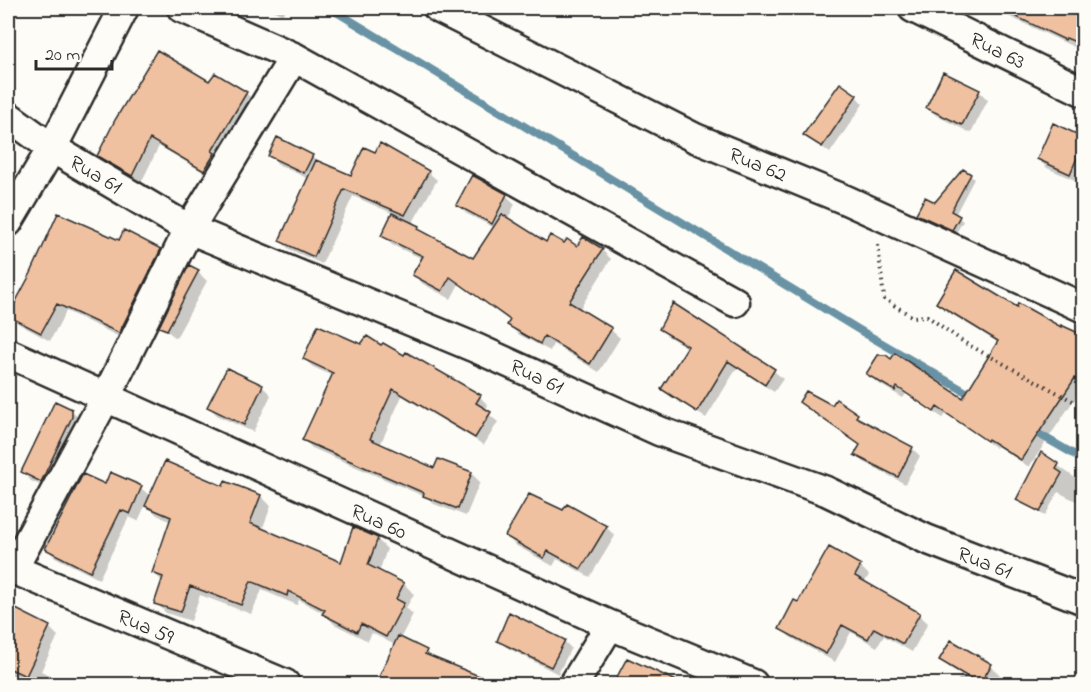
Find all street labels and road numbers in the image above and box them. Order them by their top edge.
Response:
street label: Rua 63 [964,26,1030,78]
street label: Rua 62 [724,141,791,191]
street label: Rua 61 [63,149,127,203]
street label: Rua 61 [504,352,568,403]
street label: Rua 60 [345,497,411,548]
street label: Rua 61 [953,540,1016,588]
street label: Rua 59 [112,603,179,653]

